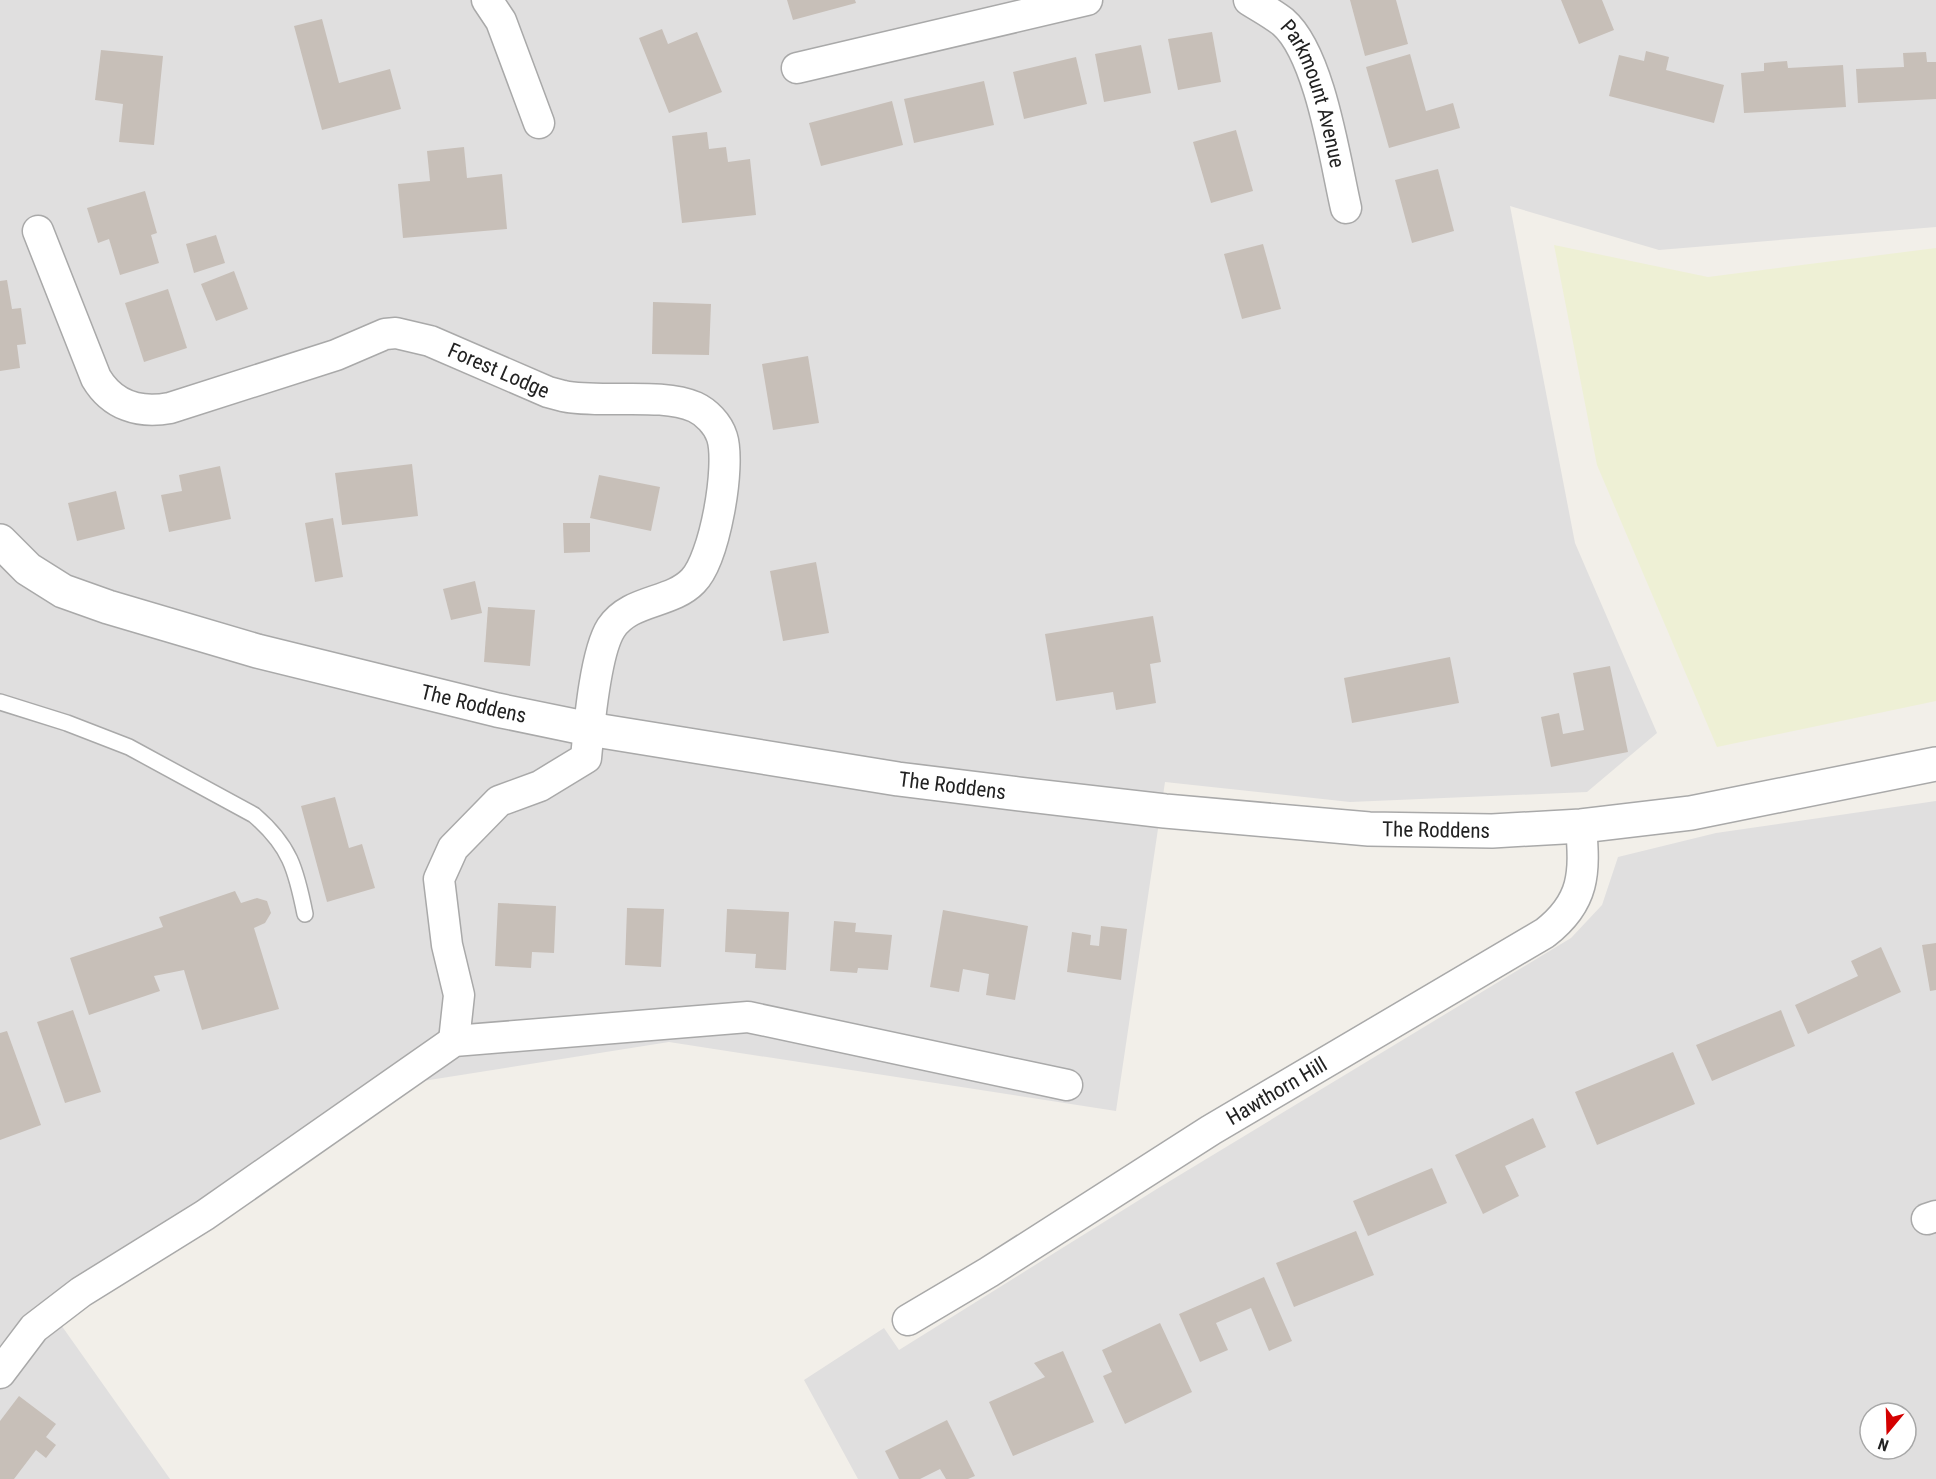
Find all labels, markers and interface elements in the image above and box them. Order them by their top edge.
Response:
street label: Parkmount Avenue [1275,15,1349,170]
street label: Forest Lodge [444,338,553,403]
street label: The Roddens [418,680,529,728]
street label: The Roddens [897,767,1007,804]
street label: The Roddens [1382,817,1490,843]
street label: Hawthorn Hill [1222,1052,1331,1130]
north arrow [1858,1401,1918,1461]
text: N [1876,1434,1891,1455]

